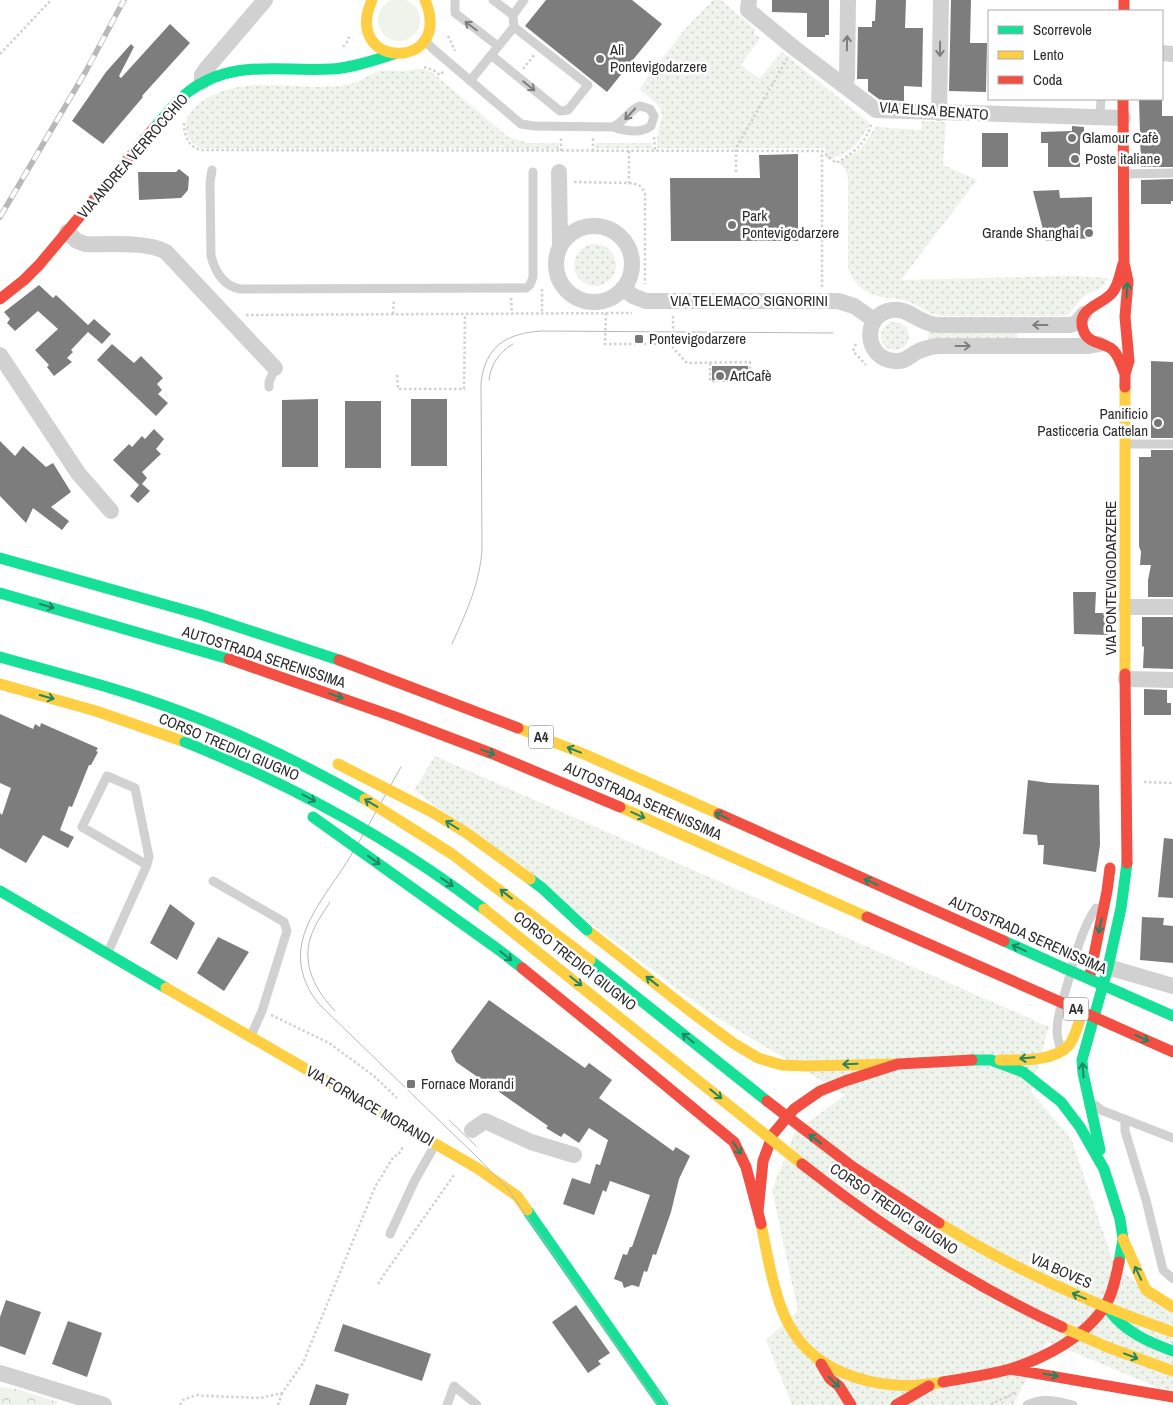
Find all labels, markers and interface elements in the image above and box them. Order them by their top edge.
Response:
legend [988,10,1163,100]
text: Scorrevole [1033,19,1092,40]
one-way arrow [465,20,478,31]
one-way arrow [843,35,852,51]
place label: Alì Pontevigodarzere [609,39,707,77]
one-way arrow [935,40,945,56]
text: Lento [1033,44,1064,65]
marker: Alì Pontevigodarzere [594,53,606,65]
text: Coda [1033,69,1063,90]
one-way arrow [522,80,535,91]
street label: VIA ANDREA VERROCCHIO [72,89,193,223]
street label: VIA ELISA BENATO [879,96,989,125]
one-way arrow [624,107,636,120]
place label: Glamour Cafè [1082,127,1159,148]
marker: Glamour Cafè [1066,132,1078,144]
place label: Poste italiane [1085,148,1160,169]
marker: Poste italiane [1069,153,1081,165]
place label: Park Pontevigodarzere [742,205,839,243]
marker: Park Pontevigodarzere [726,219,738,231]
place label: Grande Shanghai [982,222,1079,243]
marker: Grande Shanghai [1083,227,1095,239]
one-way arrow [1123,283,1132,299]
street label: VIA TELEMACO SIGNORINI [670,290,828,311]
one-way arrow [1032,320,1048,330]
place label: Pontevigodarzere [649,328,746,349]
marker: Pontevigodarzere [633,333,645,345]
one-way arrow [954,341,970,351]
place label: ArtCafè [729,365,772,386]
marker: ArtCafè [714,370,726,382]
place label: Panificio Pasticceria Cattelan [1037,403,1148,441]
marker: Panificio Pasticceria Cattelan [1152,417,1164,429]
street label: VIA PONTEVIGODARZERE [1100,501,1121,655]
one-way arrow [39,601,55,611]
street label: AUTOSTRADA SERENISSIMA [179,620,349,693]
one-way arrow [39,692,55,702]
one-way arrow [328,692,343,701]
street label: CORSO TREDICI GIUGNO [156,707,303,786]
road number: A4 [528,726,554,749]
one-way arrow [567,745,582,754]
one-way arrow [480,748,495,757]
street label: AUTOSTRADA SERENISSIMA [560,756,726,845]
one-way arrow [301,794,316,803]
one-way arrow [365,797,379,807]
one-way arrow [630,810,645,820]
one-way arrow [715,810,730,820]
one-way arrow [446,819,460,829]
one-way arrow [367,855,381,865]
one-way arrow [864,876,879,886]
one-way arrow [440,877,454,887]
one-way arrow [499,888,512,899]
street label: AUTOSTRADA SERENISSIMA [945,890,1111,979]
street label: CORSO TREDICI GIUGNO [509,906,641,1015]
one-way arrow [1095,918,1104,934]
one-way arrow [1012,942,1027,952]
one-way arrow [499,951,512,962]
one-way arrow [569,976,582,987]
one-way arrow [645,976,658,987]
road number: A4 [1064,998,1088,1021]
one-way arrow [682,1032,695,1043]
one-way arrow [1134,1034,1149,1044]
one-way arrow [1019,1054,1035,1063]
street label: VIA FORNACE MORANDI [303,1060,438,1151]
one-way arrow [842,1060,858,1069]
one-way arrow [1078,1062,1088,1078]
place label: Fornace Morandi [421,1073,514,1094]
marker: Fornace Morandi [405,1078,417,1090]
one-way arrow [710,1089,723,1100]
one-way arrow [808,1134,822,1144]
one-way arrow [732,1141,742,1155]
street label: CORSO TREDICI GIUGNO [826,1158,963,1259]
street label: VIA BOVES [1027,1248,1095,1293]
one-way arrow [1132,1265,1142,1280]
one-way arrow [1071,1290,1086,1299]
one-way arrow [1123,1352,1138,1361]
one-way arrow [1043,1370,1059,1380]
one-way arrow [828,1376,840,1388]

